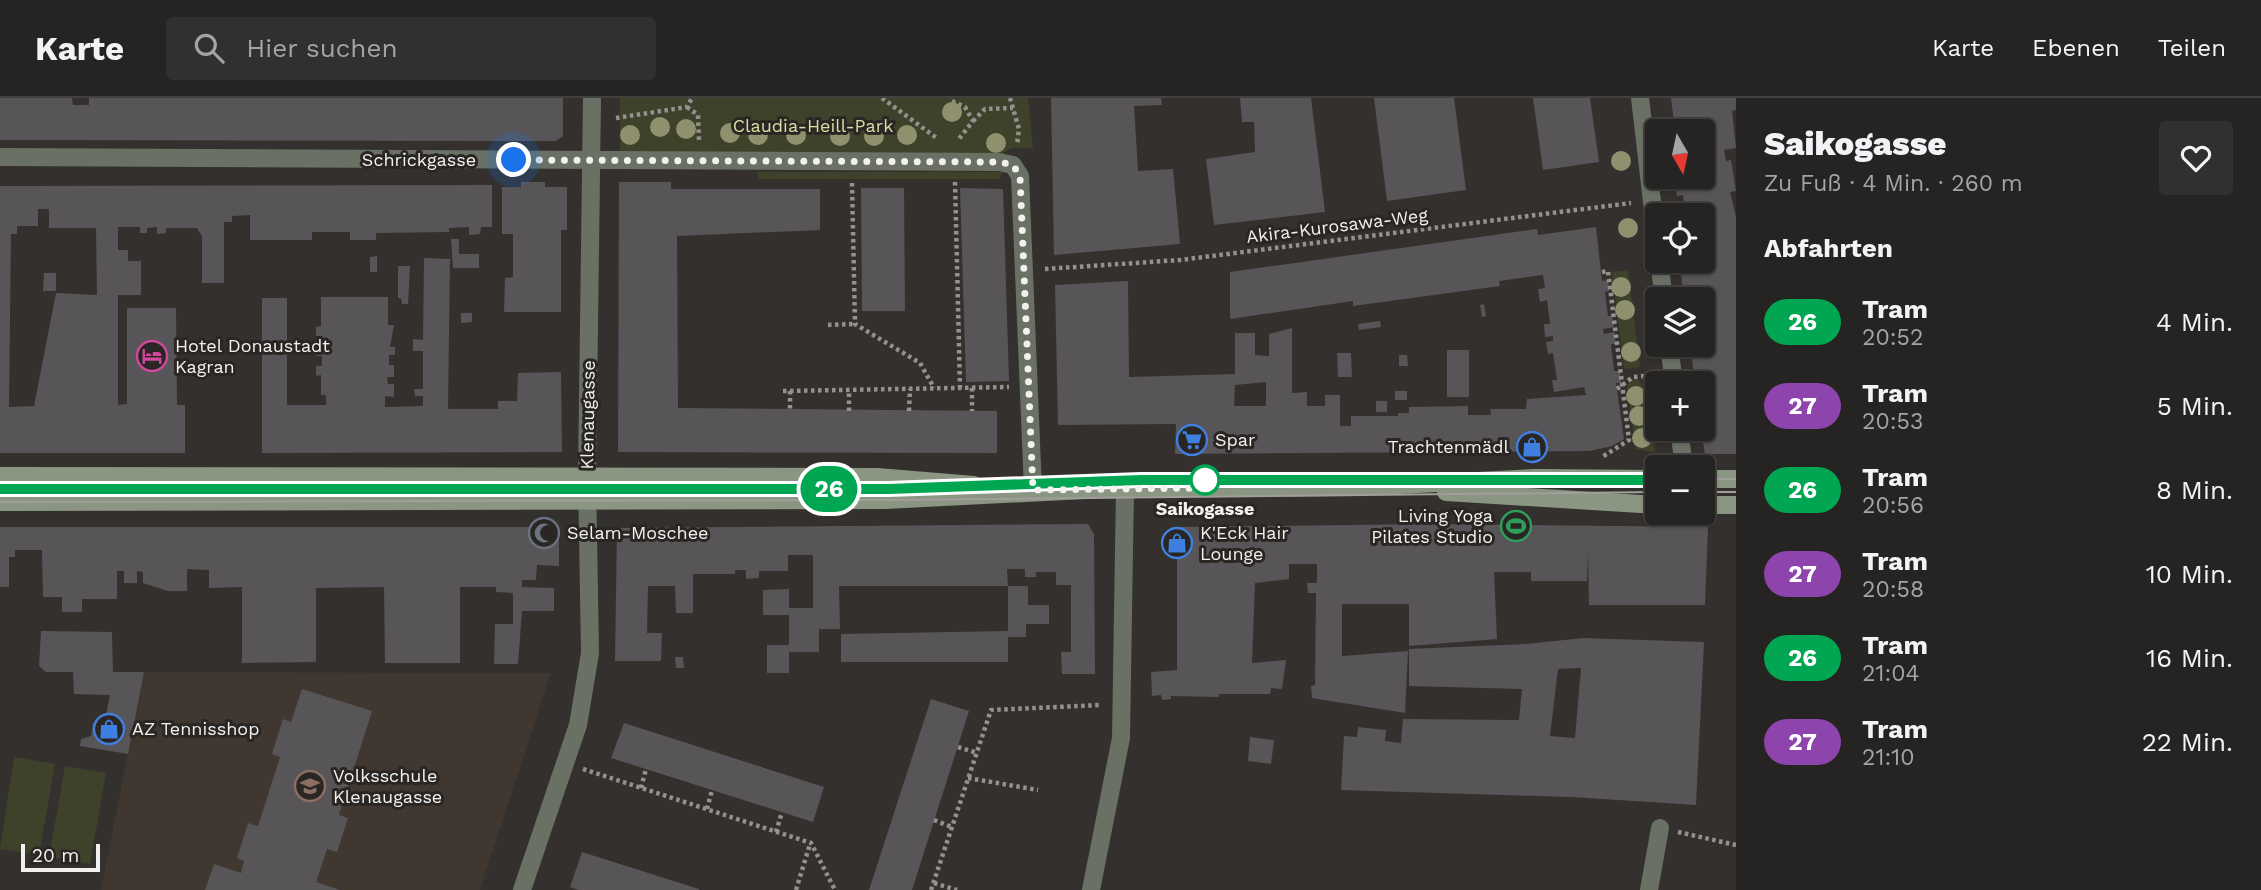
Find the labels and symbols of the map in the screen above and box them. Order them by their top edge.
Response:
park label: Claudia-Heill-Park [733,115,893,136]
north arrow [1645,119,1715,189]
your location [496,142,531,177]
street label: Schrickgasse [362,149,476,170]
street label: Akira-Kurosawa-Weg [1245,204,1429,247]
place label: Hotel Donaustadt Kagran [175,335,330,377]
hotel icon: Hotel Donaustadt Kagran [135,339,169,373]
street label: Klenaugasse [576,360,599,470]
supermarket icon: Spar [1175,423,1209,457]
place label: Spar [1215,429,1255,450]
shop icon: Trachtenmädl [1515,430,1549,464]
place label: Trachtenmädl [1388,436,1509,457]
marker: Saikogasse [1190,465,1220,495]
line badge: 26 [798,466,860,512]
place label: Saikogasse [1156,498,1254,519]
place label: Living Yoga Pilates Studio [1371,505,1493,547]
sports icon: Living Yoga Pilates Studio [1499,509,1533,543]
mosque icon: Selam-Moschee [527,516,561,550]
place label: Selam-Moschee [567,522,708,543]
place label: K'Eck Hair Lounge [1200,522,1289,564]
shop icon: K'Eck Hair Lounge [1160,526,1194,560]
shop icon: AZ Tennisshop [92,712,126,746]
place label: AZ Tennisshop [132,718,259,739]
place label: Volksschule Klenaugasse [333,765,442,807]
school or university icon: Volksschule Klenaugasse [293,769,327,803]
scale bar [21,841,100,873]

